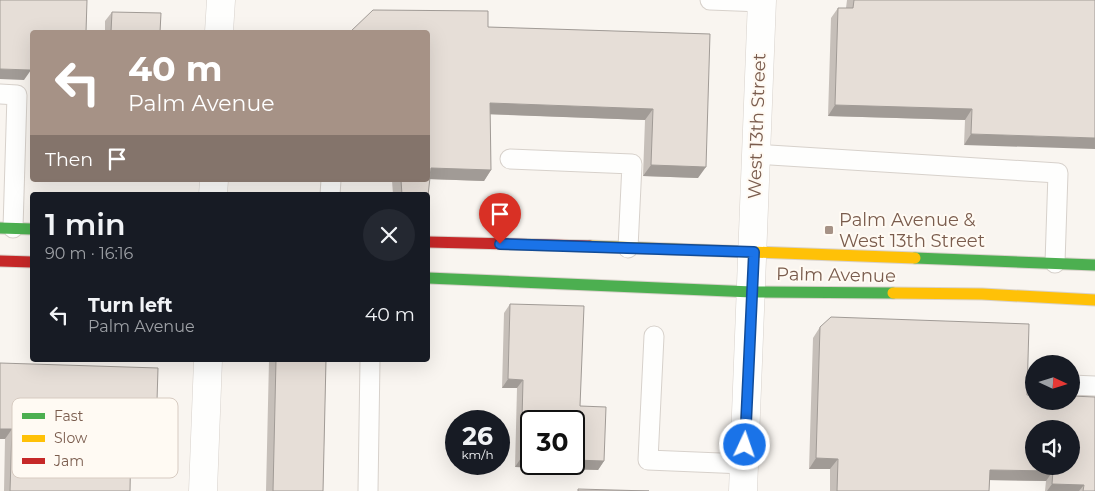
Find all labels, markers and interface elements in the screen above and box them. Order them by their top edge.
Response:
text: 40 m [128,47,223,90]
icon: left [45,50,110,115]
street label: West 13th Street [743,53,771,199]
text: Palm Avenue [128,90,275,117]
icon: arrive [103,145,131,173]
text: Then [45,148,93,171]
pin [479,193,521,244]
icon: arrive [486,200,514,228]
text: 1 min [45,206,126,243]
button: close [363,209,415,261]
place label: Palm Avenue & West 13th Street [839,209,985,252]
marker: Palm Avenue & West 13th Street [823,224,835,236]
text: 90 m · 16:16 [45,244,133,263]
street label: Palm Avenue [776,263,896,287]
text: Turn left [88,294,173,317]
icon: left [45,301,73,329]
text: 40 m [365,303,415,326]
text: Palm Avenue [88,317,195,336]
north arrow [1025,355,1080,410]
map controls [1025,355,1080,475]
legend [12,398,178,478]
text: Fast [54,407,84,425]
speed limit sign: 30 [520,410,585,475]
position arrow [718,418,770,470]
button: sound [1025,420,1080,475]
text: 26 [462,421,493,451]
text: Slow [54,429,88,447]
text: km/h [461,447,494,462]
text: Jam [53,452,84,470]

